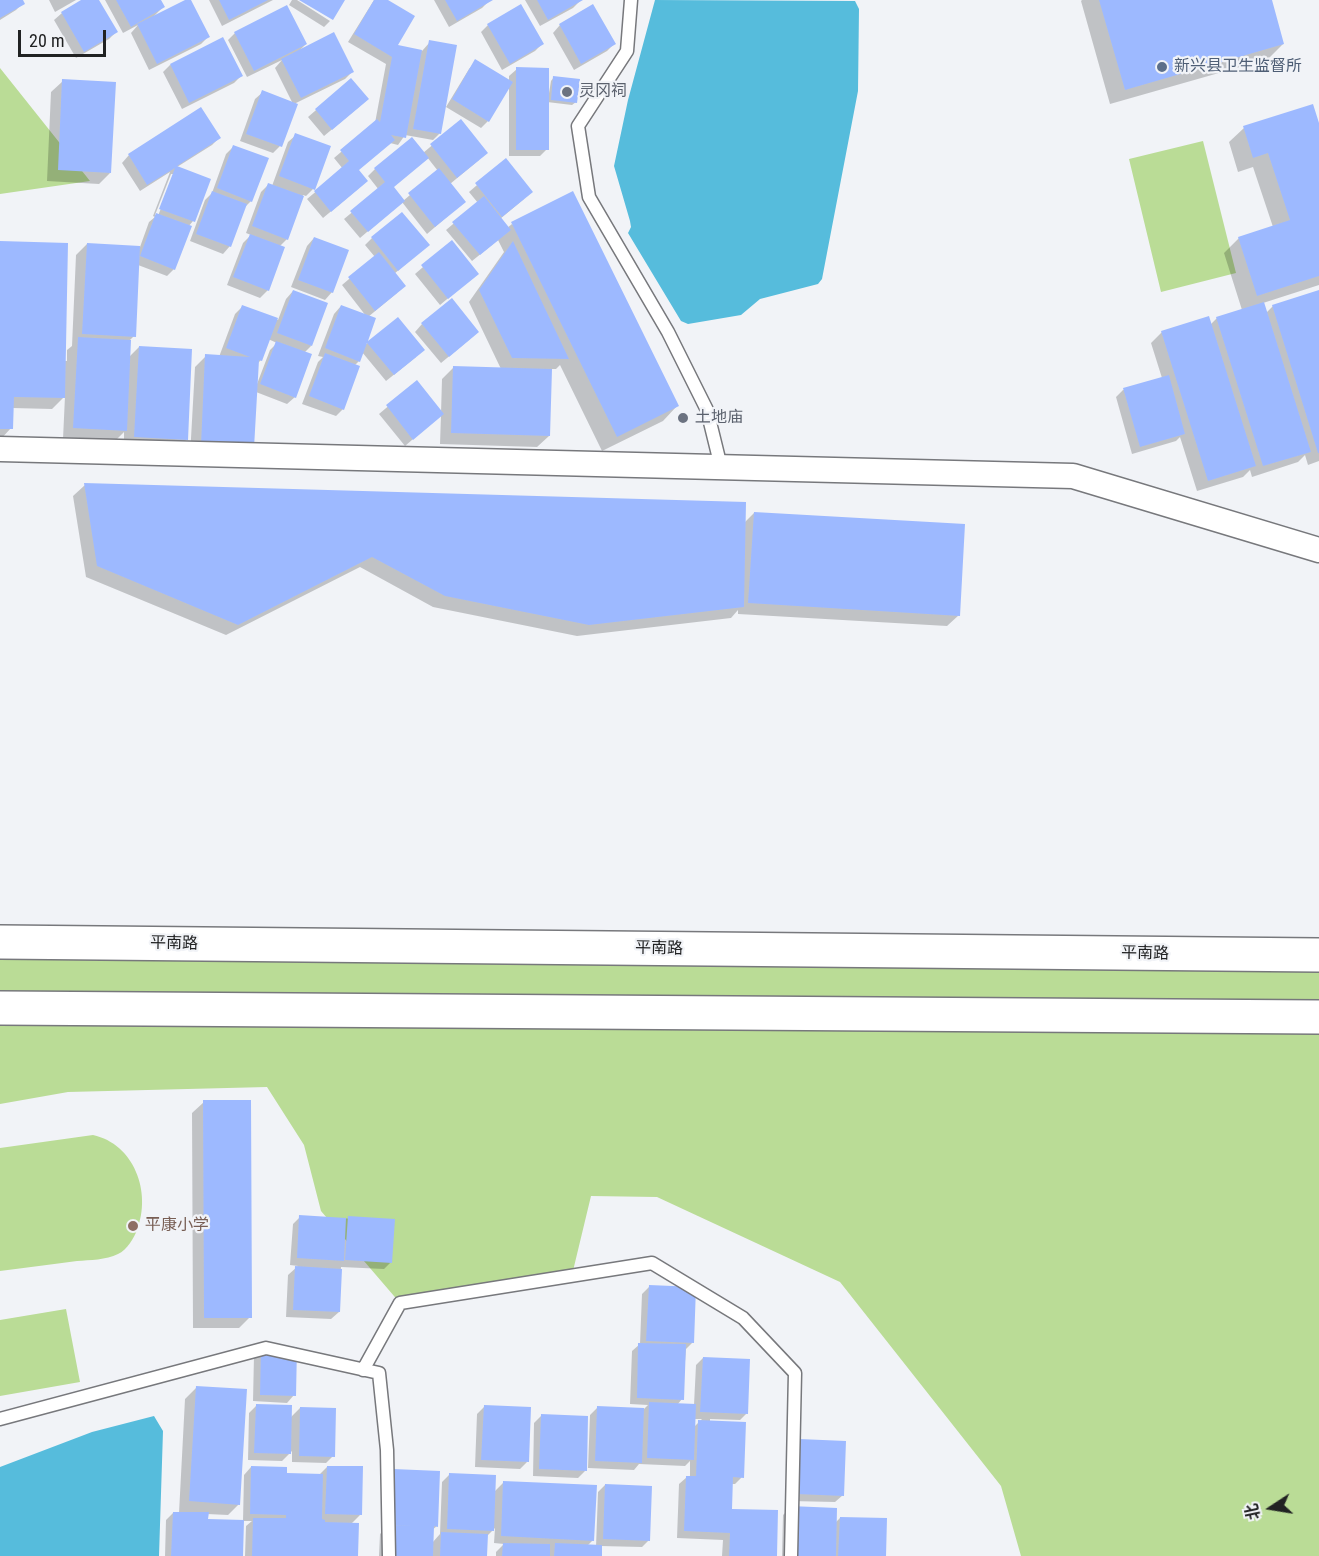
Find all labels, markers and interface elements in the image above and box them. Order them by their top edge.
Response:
scale bar [21,18,110,56]
text: 20 m [29,30,64,51]
place label: 新兴县卫生监督所 [1174,57,1302,77]
marker: 新兴县卫生监督所 [1155,60,1169,74]
place label: 灵冈祠 [579,82,627,102]
marker: 灵冈祠 [560,85,574,99]
place label: 土地庙 [695,408,743,428]
marker: 土地庙 [676,411,690,425]
street label: 平南路 [150,934,198,954]
street label: 平南路 [635,939,683,959]
street label: 平南路 [1121,944,1169,964]
place label: 平康小学 [145,1216,209,1236]
marker: 平康小学 [126,1219,140,1233]
north arrow [1241,1478,1301,1538]
text: 北 [1242,1502,1264,1522]

